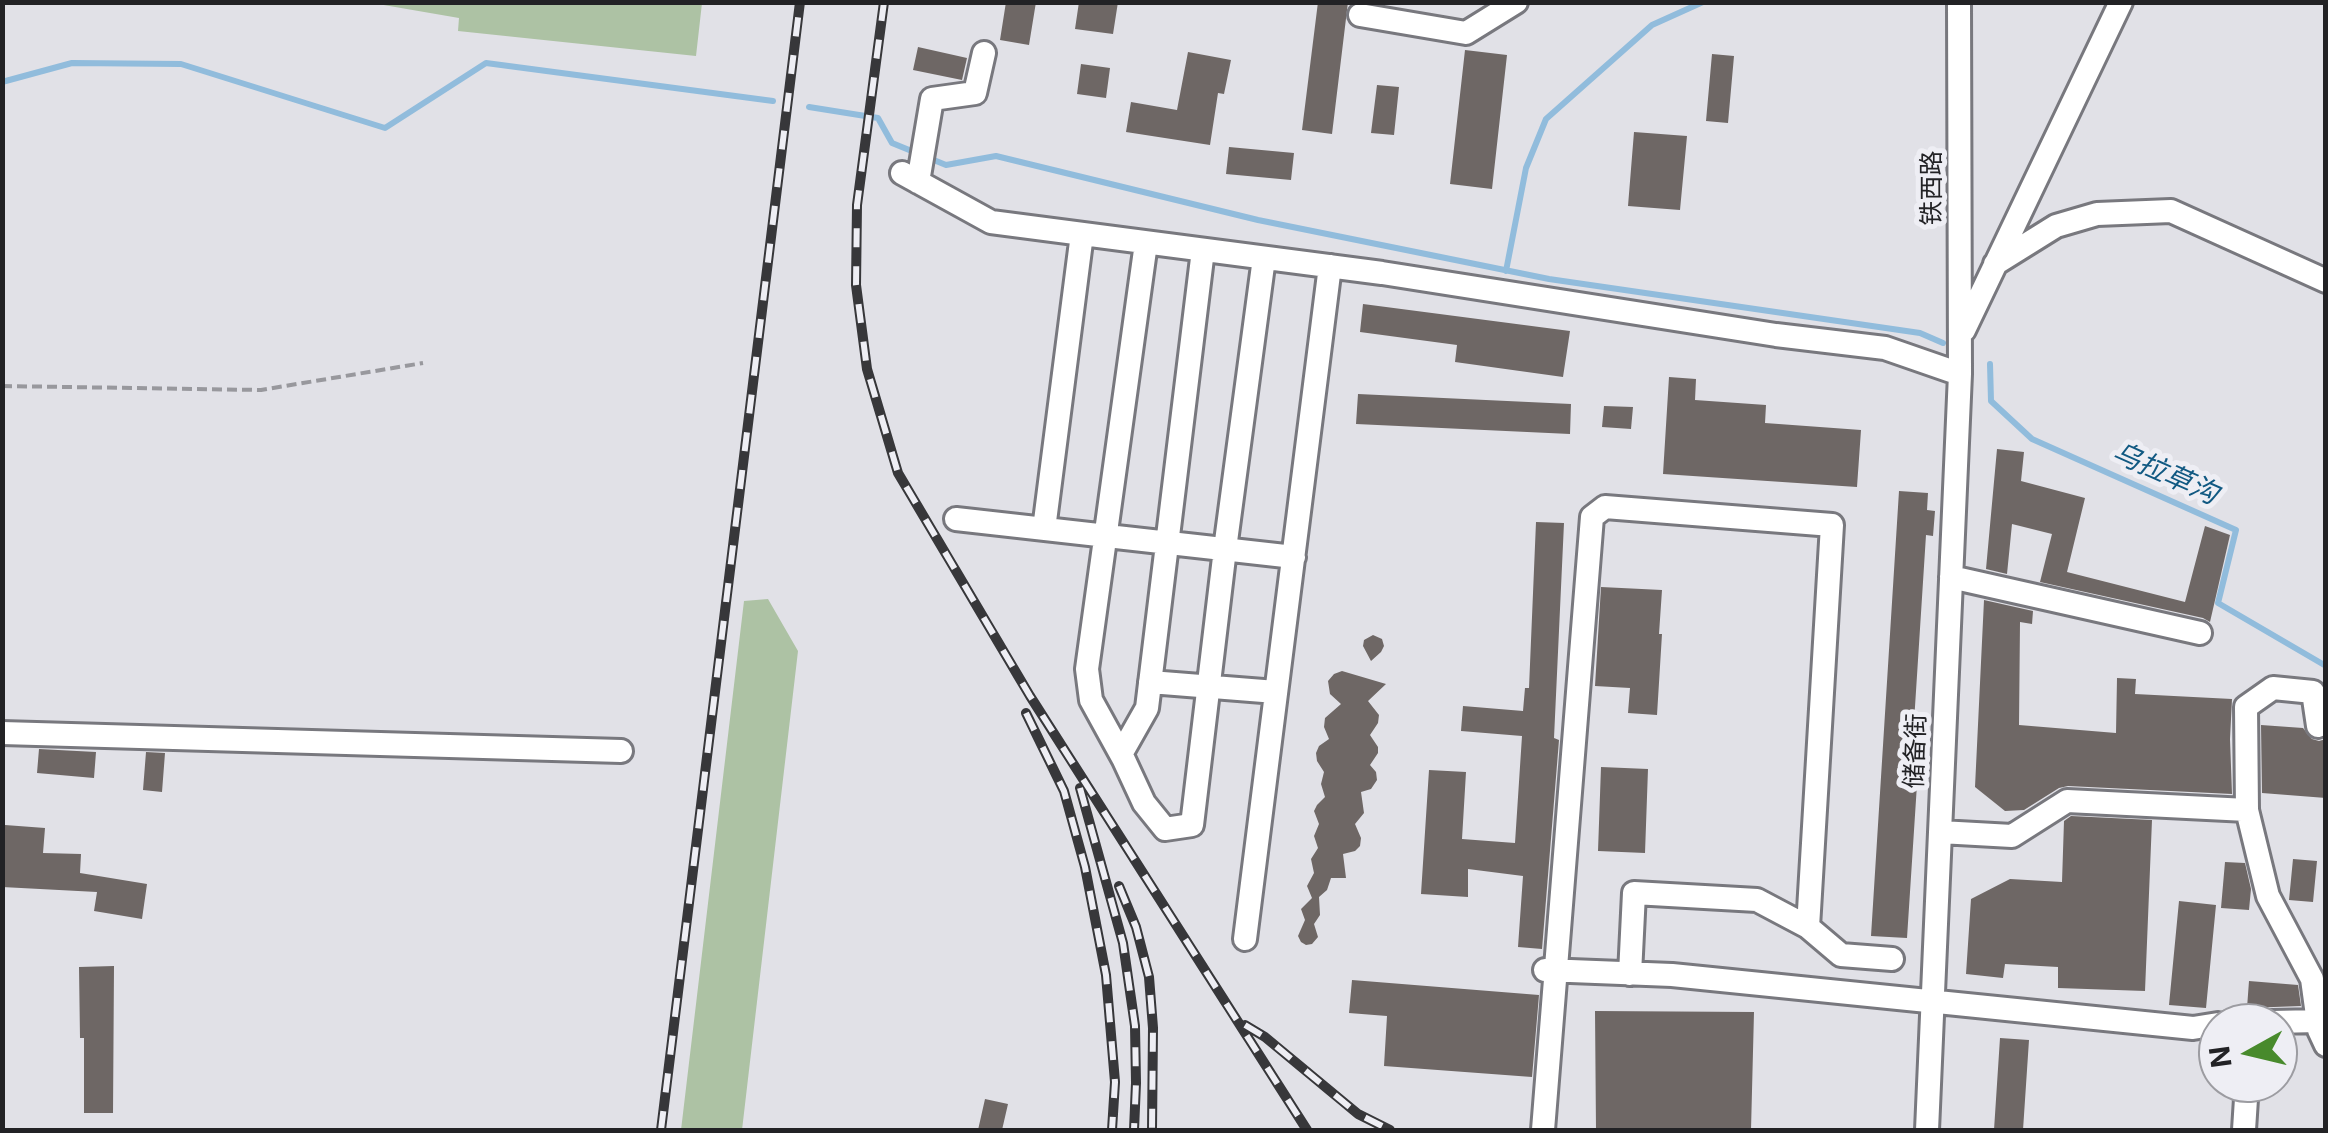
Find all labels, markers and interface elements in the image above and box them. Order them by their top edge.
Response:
street label: 铁西路 [1917,151,1947,225]
water label: 乌拉草沟 [2107,436,2223,512]
street label: 储备街 [1900,713,1932,789]
north arrow [2198,1003,2298,1103]
text: N [2202,1044,2239,1070]

